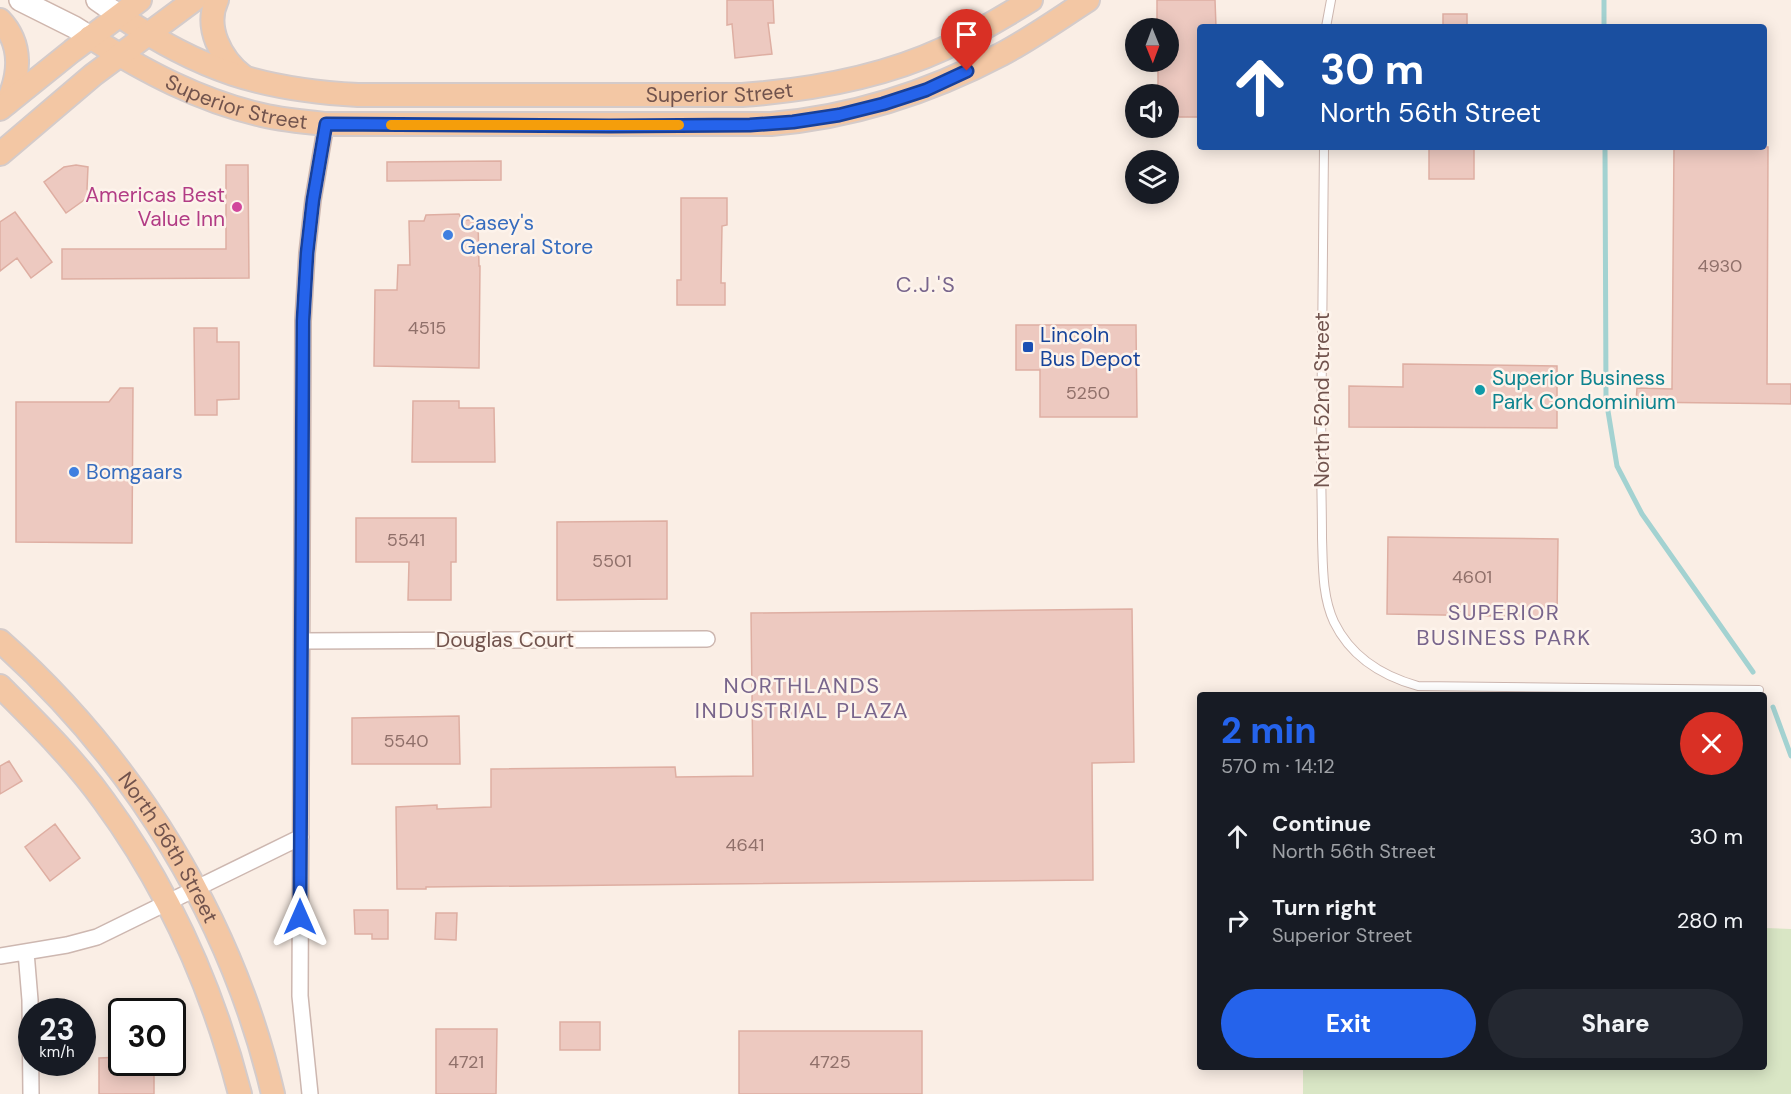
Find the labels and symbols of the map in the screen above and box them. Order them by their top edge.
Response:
pin [941,9,992,71]
north arrow [1125,18,1179,72]
street label: Superior Street [161,68,309,136]
street label: Superior Street [646,76,795,109]
place label: Americas Best Value Inn [85,181,225,233]
marker: Americas Best Value Inn [230,200,244,214]
place label: Casey's General Store [460,209,593,261]
marker: Casey's General Store [441,228,455,242]
house number: 4930 [1698,254,1742,278]
district label: C.J.'S [896,270,956,299]
street label: North 52nd Street [1308,312,1336,488]
house number: 4515 [408,316,446,340]
place label: Lincoln Bus Depot [1040,321,1141,373]
marker: Lincoln Bus Depot [1021,340,1035,354]
place label: Superior Business Park Condominium [1492,364,1676,416]
house number: 5250 [1066,381,1110,405]
marker: Superior Business Park Condominium [1473,383,1487,397]
place label: Bomgaars [86,458,183,486]
marker: Bomgaars [67,465,81,479]
house number: 5541 [387,528,425,552]
house number: 5501 [592,549,632,573]
house number: 4601 [1452,565,1492,589]
district label: SUPERIOR BUSINESS PARK [1416,598,1592,652]
street label: Douglas Court [436,626,574,654]
district label: NORTHLANDS INDUSTRIAL PLAZA [695,671,909,725]
house number: 5540 [383,729,429,753]
street label: North 56th Street [112,766,225,928]
house number: 4641 [726,833,764,857]
position arrow [268,885,332,949]
speed limit sign: 30 [108,998,186,1076]
house number: 4721 [448,1050,484,1074]
house number: 4725 [809,1050,851,1074]

